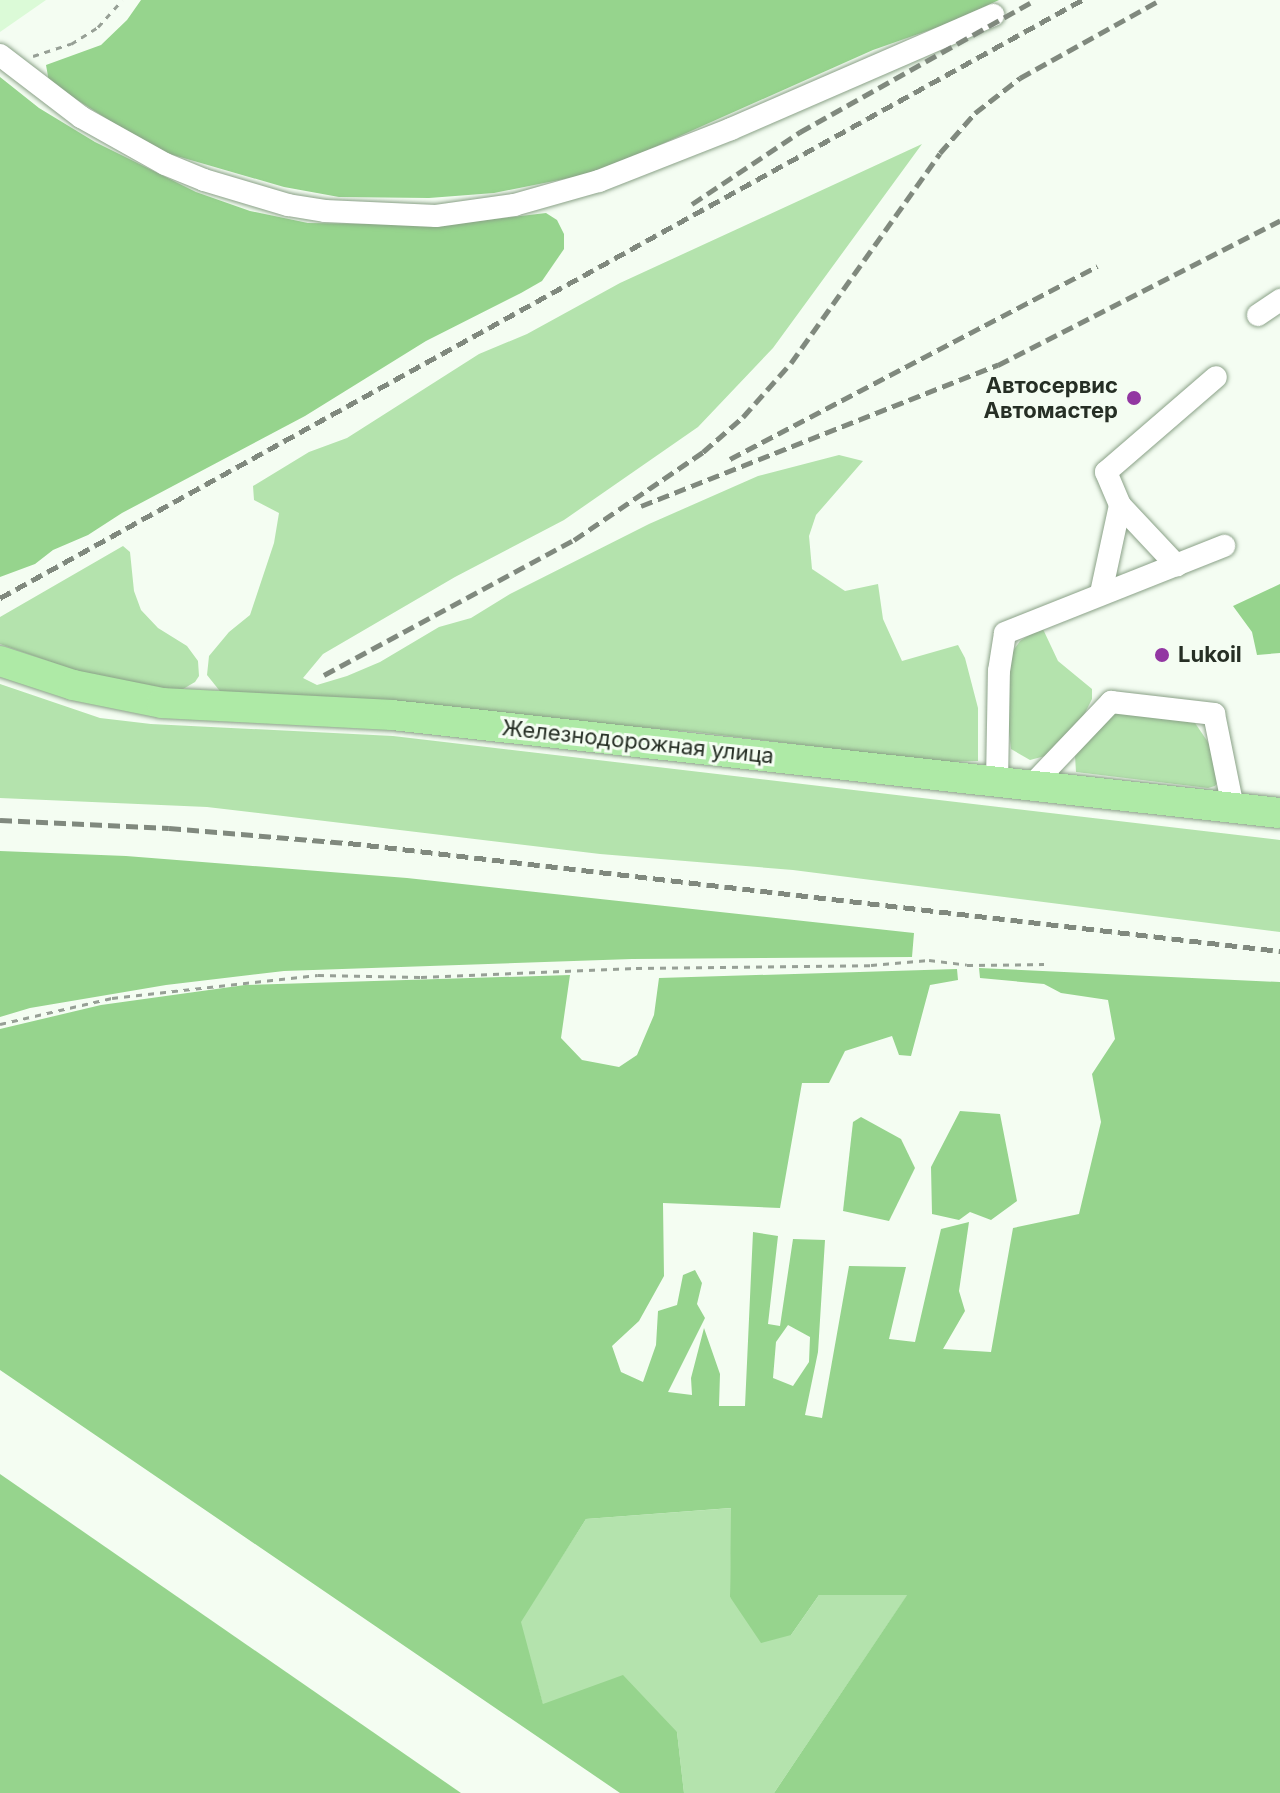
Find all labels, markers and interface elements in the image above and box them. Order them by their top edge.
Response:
place label: Автосервис Автомастер [983,372,1118,424]
marker: Автосервис Автомастер [1125,389,1143,407]
place label: Lukoil [1178,642,1242,668]
marker: Lukoil [1153,646,1171,664]
street label: Железнодорожная улица [501,715,775,769]

